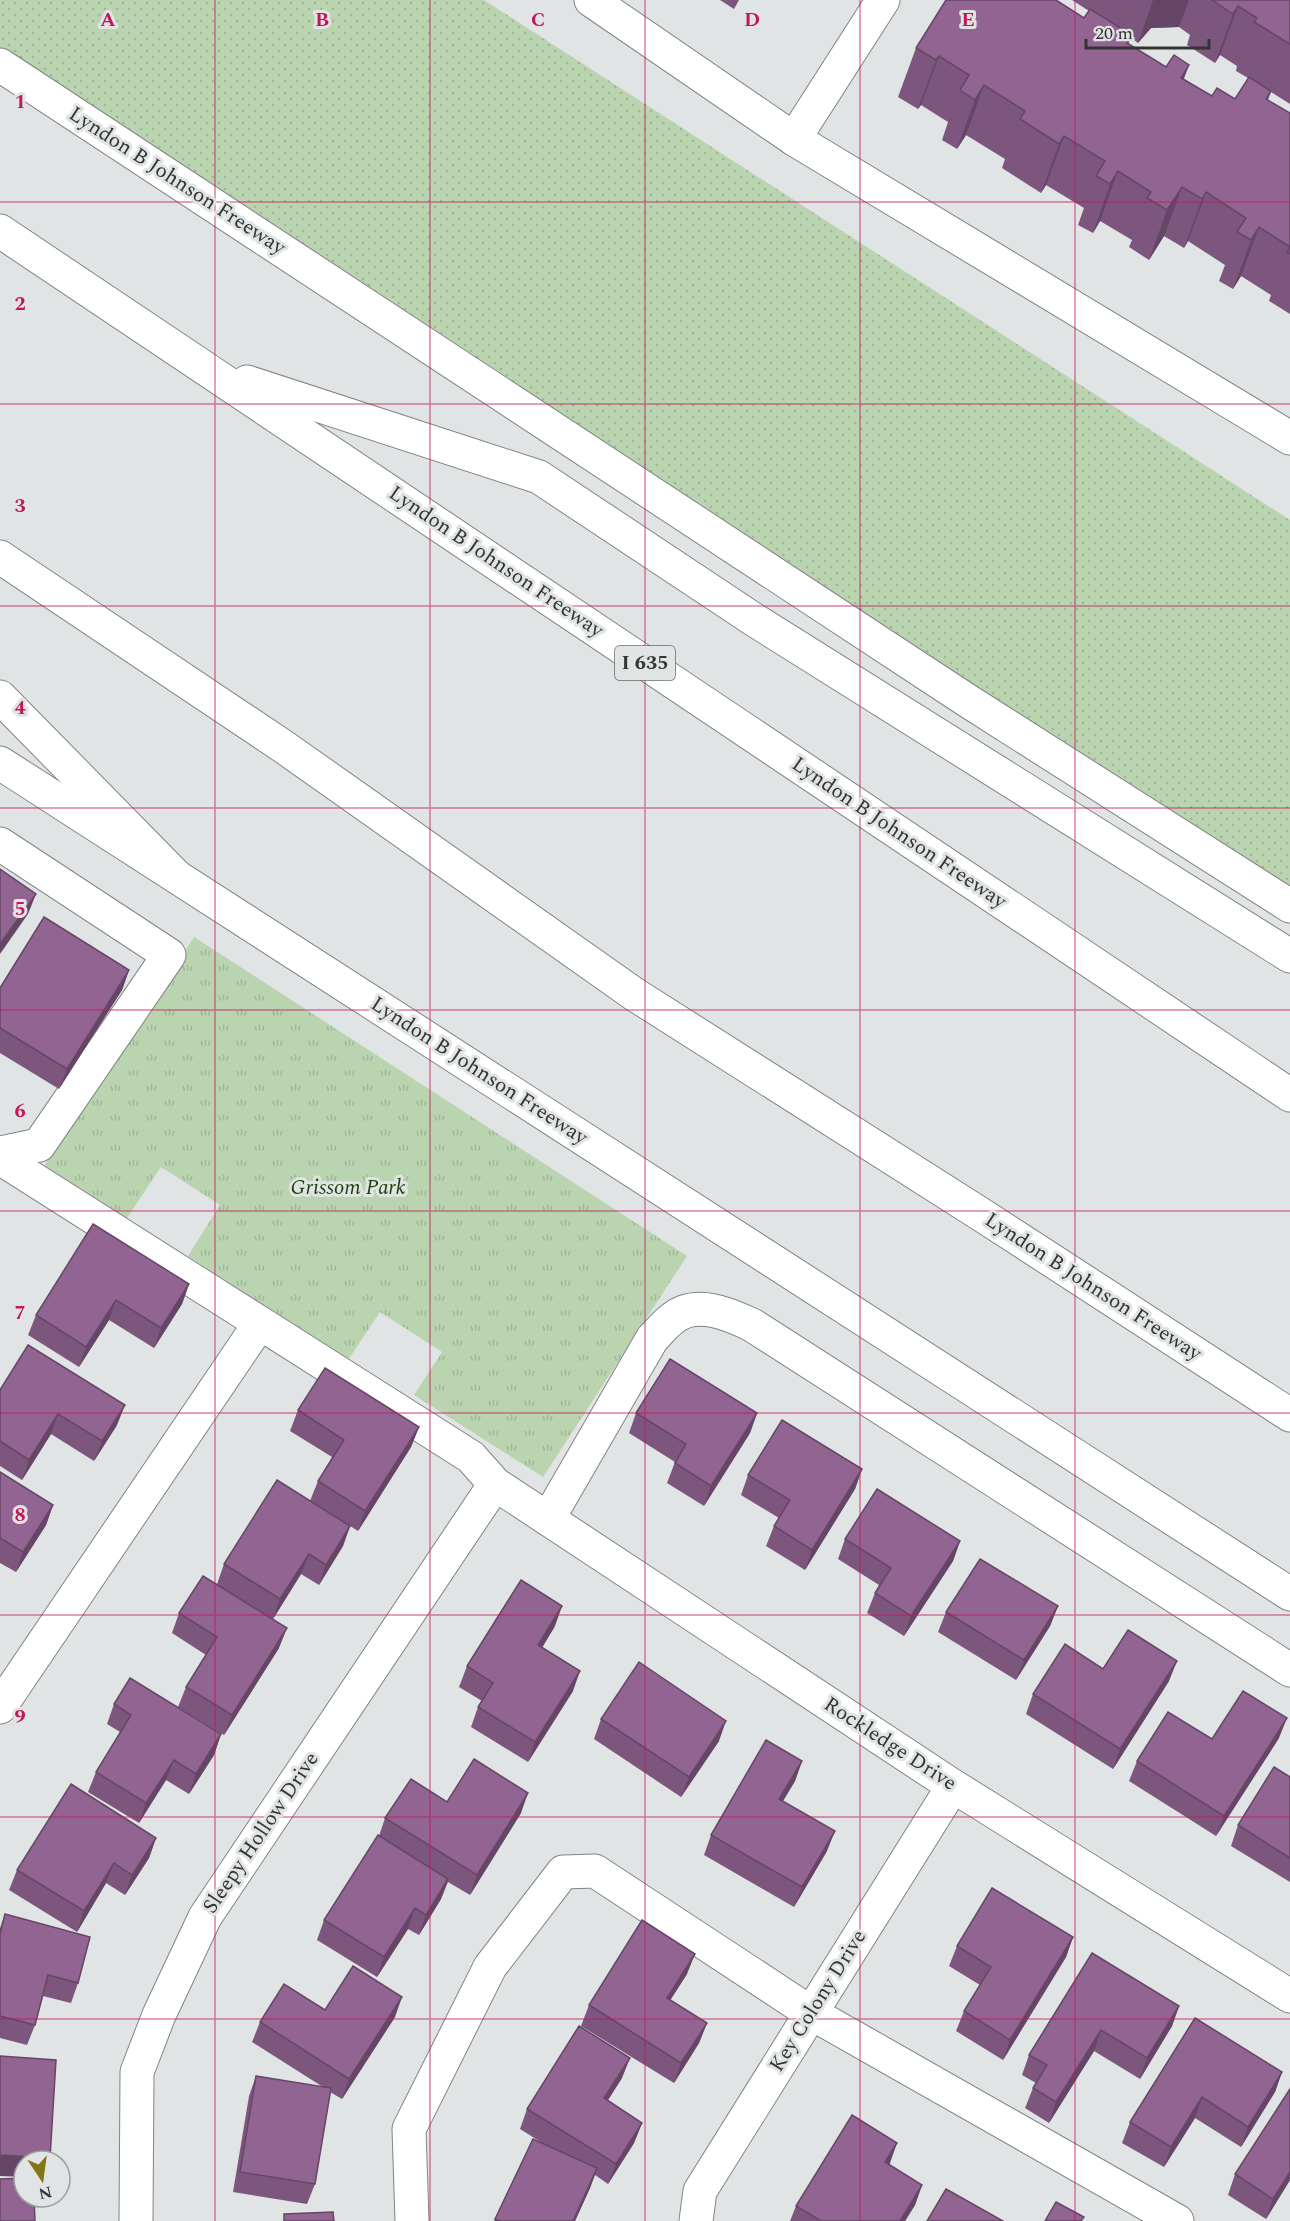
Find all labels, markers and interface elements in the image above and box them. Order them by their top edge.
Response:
text: A [100,5,116,35]
text: B [315,5,329,35]
text: C [531,5,545,35]
text: D [744,5,760,35]
text: E [961,5,975,35]
scale bar [1086,12,1209,50]
text: 20 m [1095,20,1133,47]
text: 1 [14,87,26,117]
street label: Lyndon B Johnson Freeway [62,99,293,264]
text: 2 [14,289,26,319]
street label: Lyndon B Johnson Freeway [382,478,611,647]
text: 3 [14,491,26,521]
road number: I 635 [615,646,675,680]
text: 4 [14,693,26,723]
street label: Lyndon B Johnson Freeway [785,749,1014,918]
text: 5 [14,894,26,924]
street label: Lyndon B Johnson Freeway [364,989,595,1154]
text: 6 [14,1096,26,1126]
park label: Grissom Park [290,1172,406,1204]
street label: Lyndon B Johnson Freeway [978,1205,1209,1370]
text: 7 [14,1298,26,1328]
text: 8 [14,1500,26,1530]
street label: Rockledge Drive [817,1689,963,1799]
text: 9 [14,1702,26,1732]
street label: Sleepy Hollow Drive [195,1746,327,1920]
street label: Key Colony Drive [761,1923,875,2079]
north arrow [12,2149,72,2209]
text: N [36,2179,54,2206]

